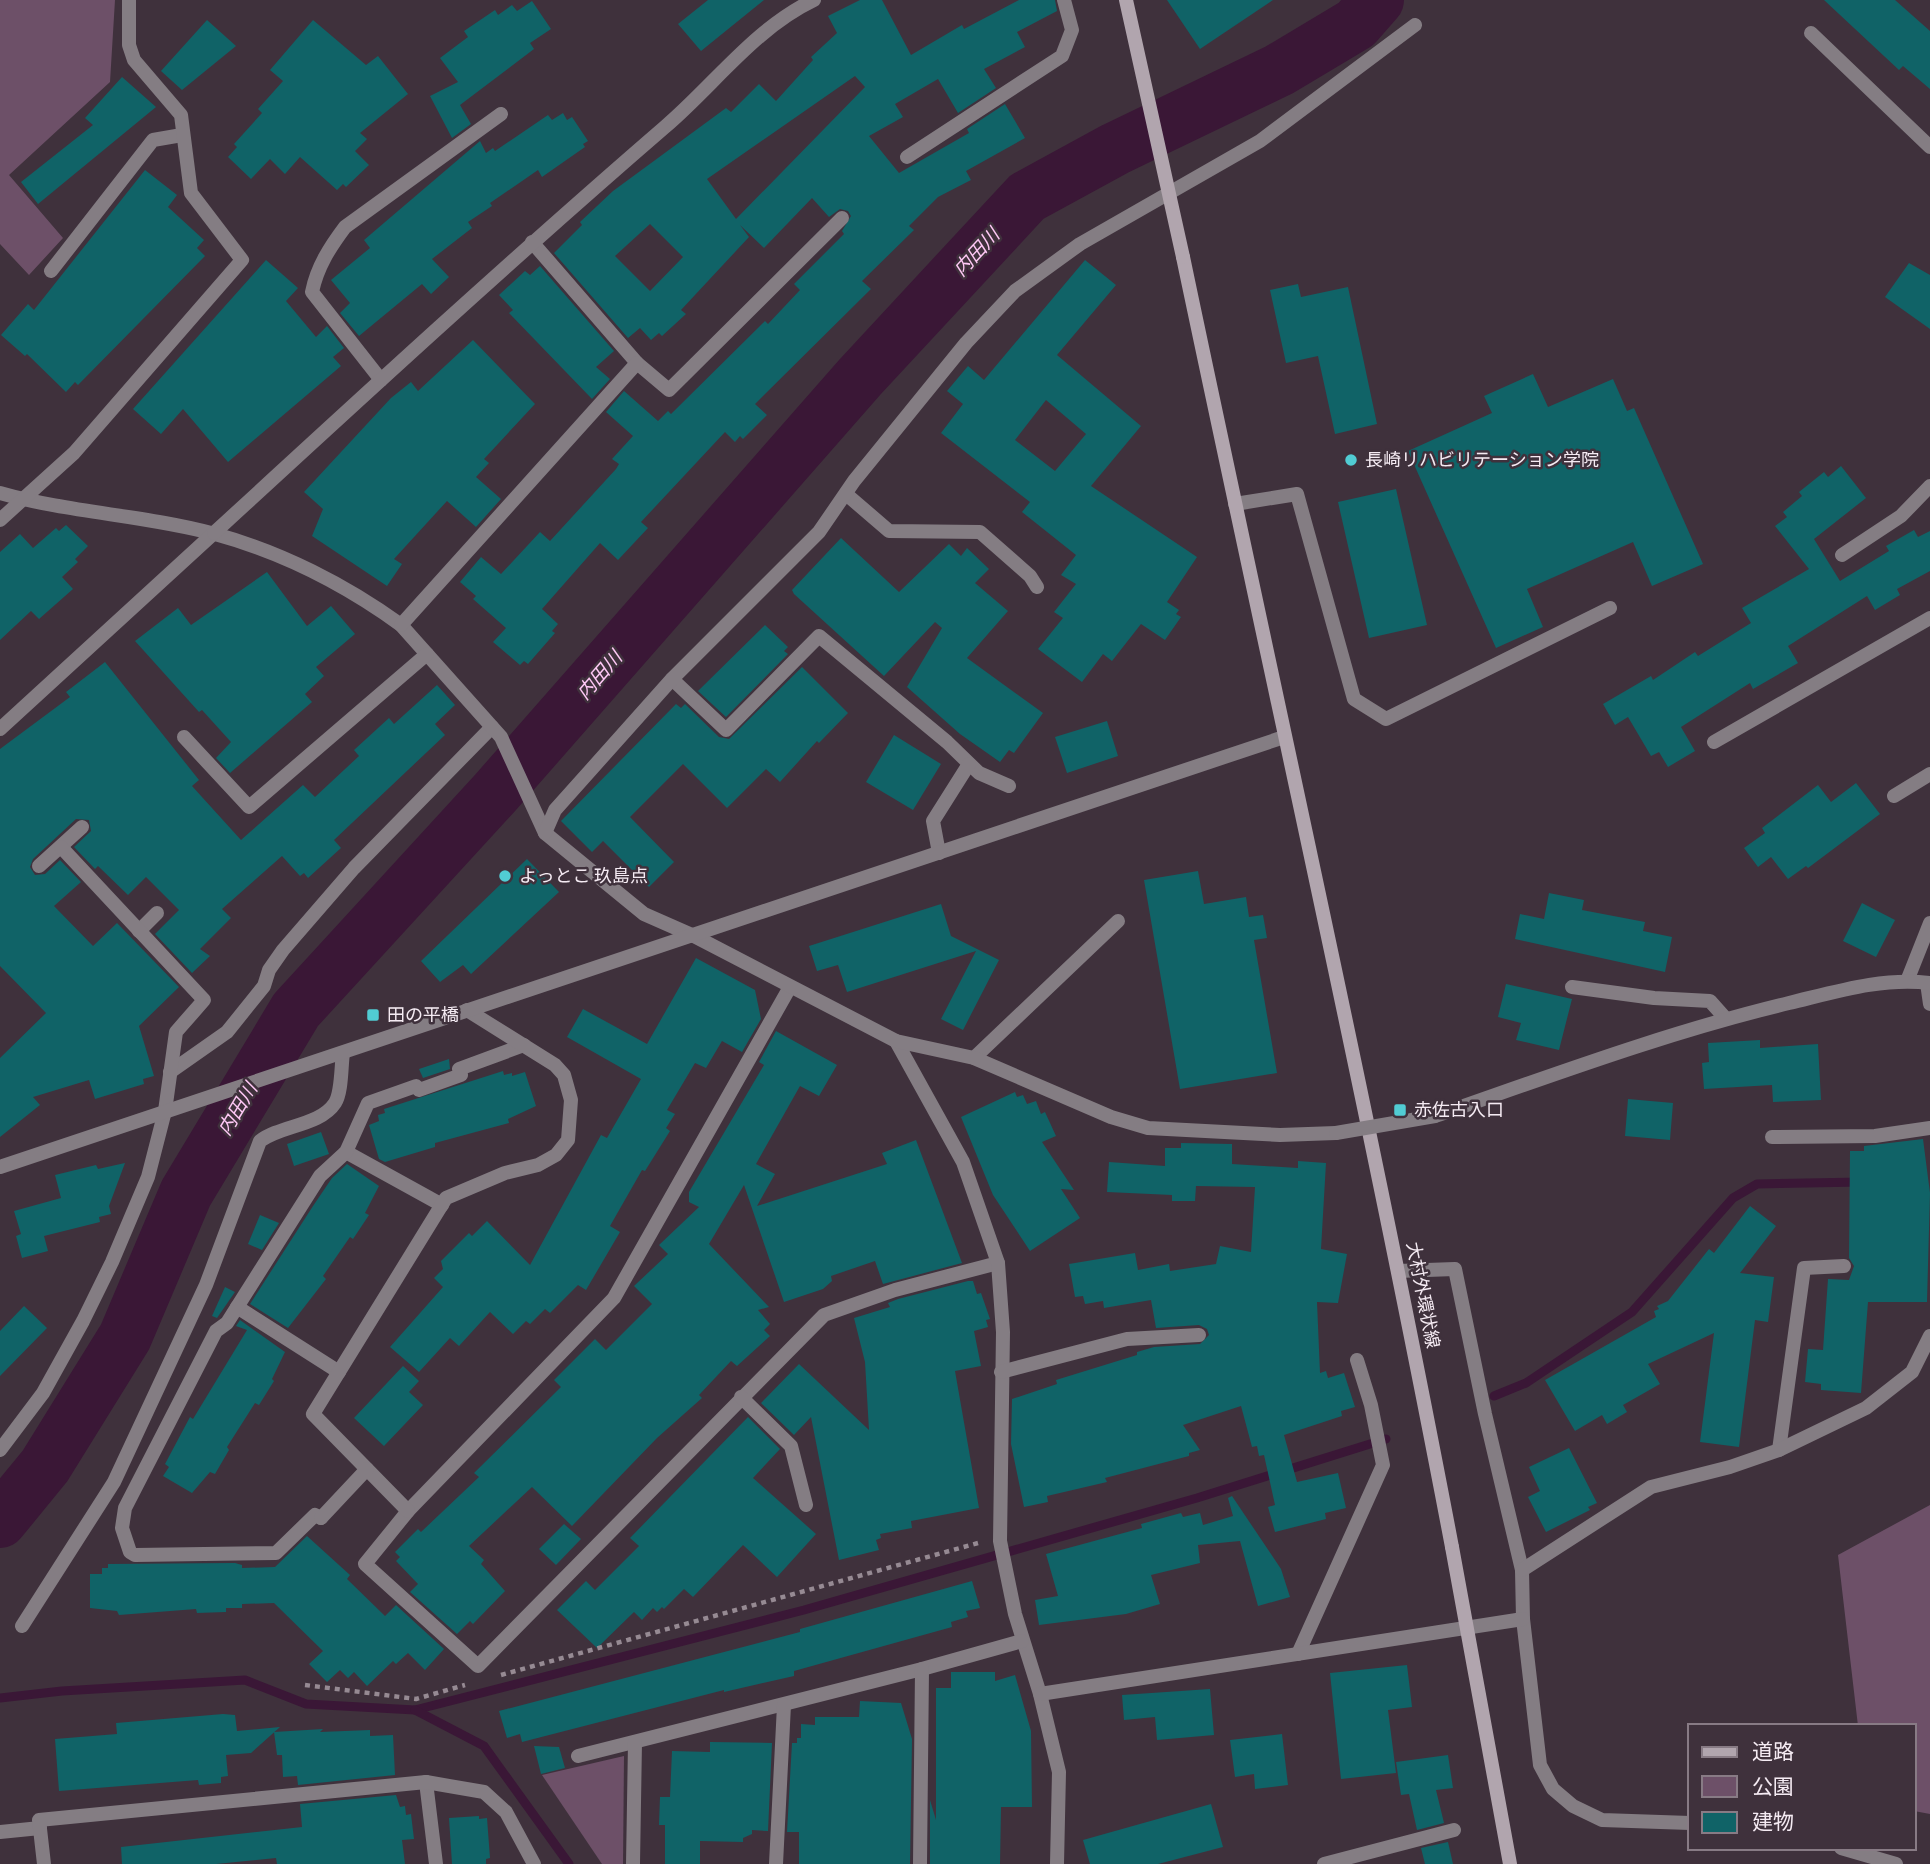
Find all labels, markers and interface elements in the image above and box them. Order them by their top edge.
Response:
water label: 内田川 [948,222,1008,283]
place label: 長崎リハビリテーション学院 [1365,448,1599,473]
marker: 長崎リハビリテーション学院 [1343,452,1359,468]
water label: 内田川 [571,644,630,706]
place label: よっとこ 玖島点 [519,864,648,889]
marker: よっとこ 玖島点 [497,868,513,884]
place label: 田の平橋 [387,1003,459,1028]
marker: 田の平橋 [365,1007,381,1023]
water label: 内田川 [212,1077,266,1141]
place label: 赤佐古入口 [1414,1098,1504,1123]
marker: 赤佐古入口 [1392,1102,1408,1118]
street label: 大村外環状線 [1400,1240,1445,1350]
legend [1688,1724,1916,1850]
text: 道路 [1752,1737,1794,1767]
text: 公園 [1752,1772,1794,1802]
text: 建物 [1752,1807,1794,1837]

